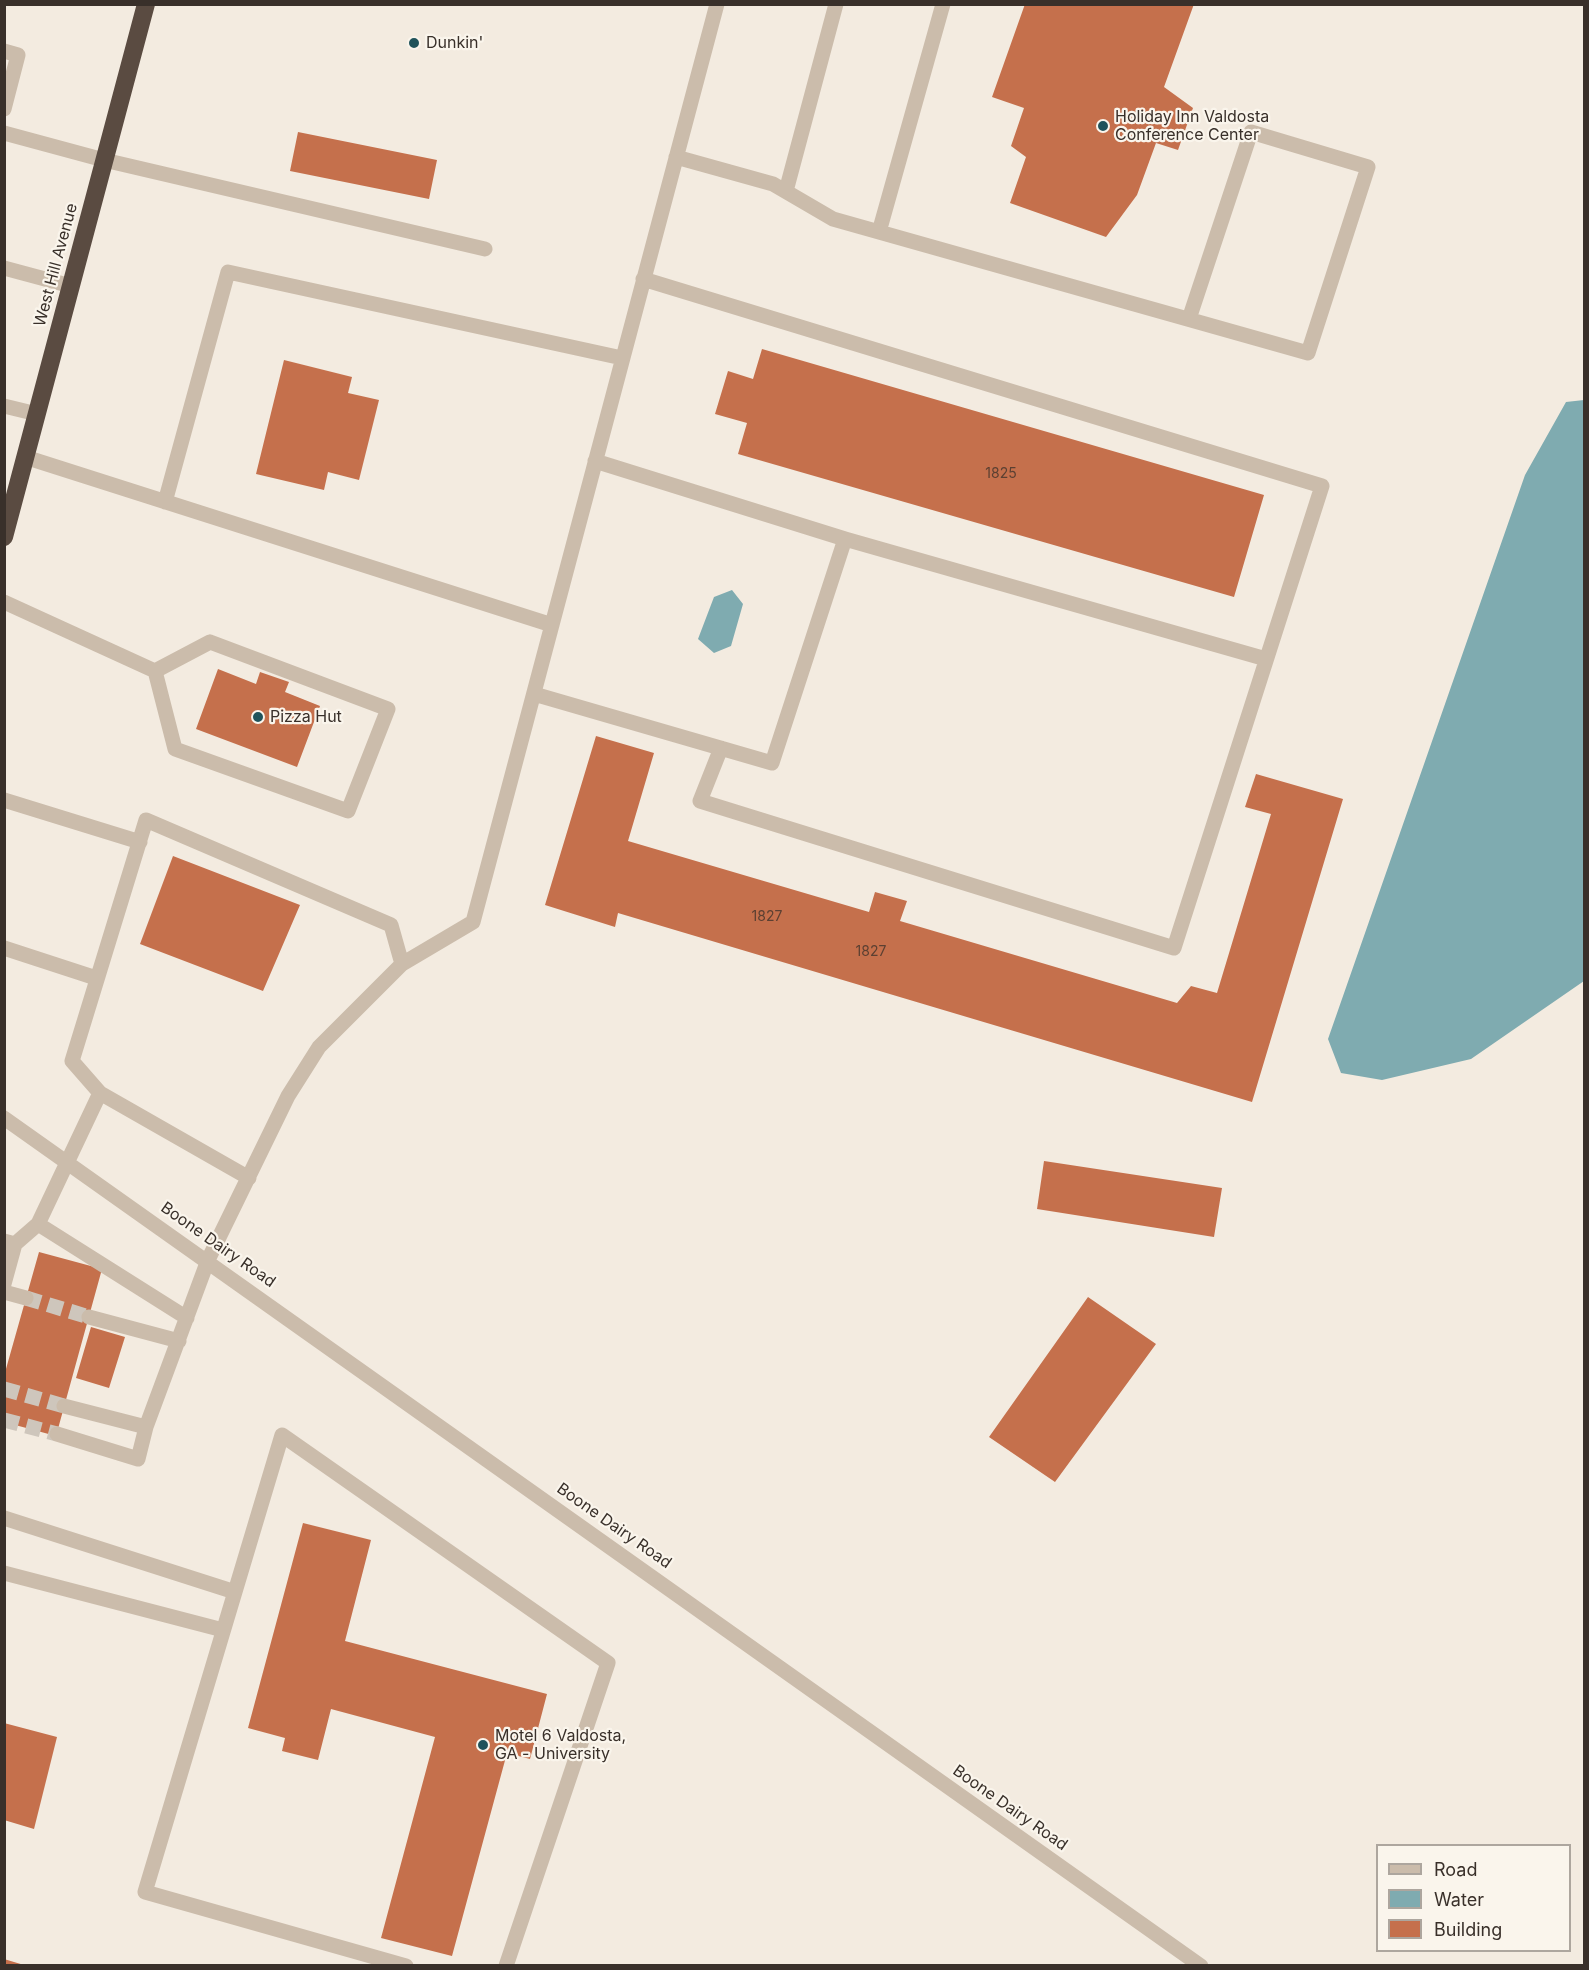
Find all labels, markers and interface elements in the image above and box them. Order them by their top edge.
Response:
place label: Dunkin' [426,33,483,53]
marker: Dunkin' [407,36,421,50]
place label: Holiday Inn Valdosta Conference Center [1115,107,1269,145]
marker: Holiday Inn Valdosta Conference Center [1096,119,1110,133]
street label: West Hill Avenue [30,201,82,329]
house number: 1825 [985,466,1017,482]
place label: Pizza Hut [270,707,342,727]
marker: Pizza Hut [251,710,265,724]
house number: 1827 [752,909,782,925]
house number: 1827 [856,944,886,960]
street label: Boone Dairy Road [157,1198,279,1292]
street label: Boone Dairy Road [553,1479,675,1573]
place label: Motel 6 Valdosta, GA - University [495,1726,626,1764]
marker: Motel 6 Valdosta, GA - University [476,1738,490,1752]
street label: Boone Dairy Road [949,1761,1071,1855]
legend [1376,1844,1571,1952]
text: Road [1434,1859,1477,1880]
text: Water [1434,1889,1484,1910]
text: Building [1434,1919,1502,1940]

